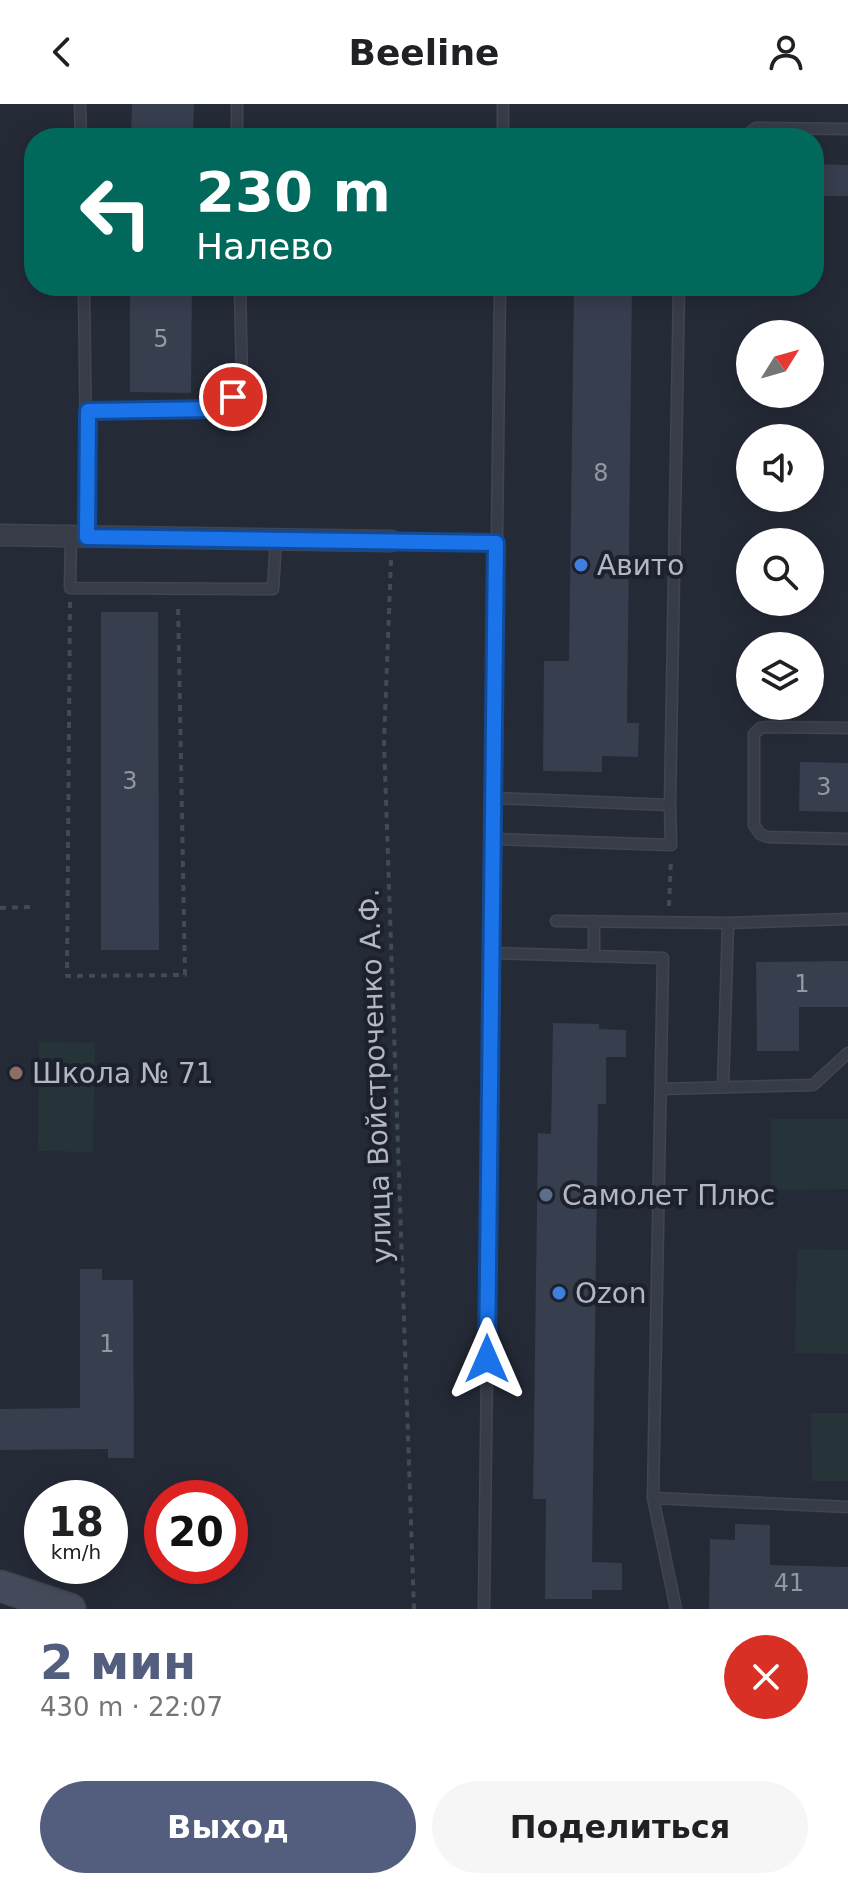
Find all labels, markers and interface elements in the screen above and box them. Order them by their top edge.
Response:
icon: back [40,30,84,74]
icon: person [764,30,808,74]
text: Beeline [349,32,500,73]
text: 230 m [196,159,391,224]
icon: left [64,160,168,264]
text: Налево [196,226,334,267]
north arrow [736,320,824,408]
map controls [736,320,824,720]
house number: 5 [153,325,169,353]
pin [199,363,267,431]
icon: arrive [211,375,255,419]
button: sound [736,424,824,512]
house number: 8 [593,459,609,487]
button: search [736,528,824,616]
place label: Авито [597,549,684,582]
marker: Авито [572,556,590,574]
button: layers [736,632,824,720]
house number: 3 [122,767,138,795]
house number: 3 [816,773,832,801]
street label: улица Войстроченко А.Ф. [352,888,399,1264]
house number: 1 [794,970,810,998]
place label: Школа № 71 [32,1057,214,1090]
marker: Школа № 71 [7,1064,25,1082]
place label: Самолет Плюс [562,1179,775,1212]
marker: Самолет Плюс [537,1186,555,1204]
place label: Ozon [575,1277,647,1310]
marker: Ozon [550,1284,568,1302]
position arrow [445,1317,529,1401]
house number: 1 [99,1330,115,1358]
speed limit sign: 20 [144,1480,248,1584]
text: 18 [48,1499,104,1545]
text: km/h [51,1540,101,1564]
house number: 41 [774,1569,804,1597]
text: 2 мин [40,1634,196,1690]
button: close [724,1635,808,1719]
text: 430 m · 22:07 [40,1692,223,1722]
button: Выход [40,1781,416,1873]
button: Поделиться [432,1781,808,1873]

